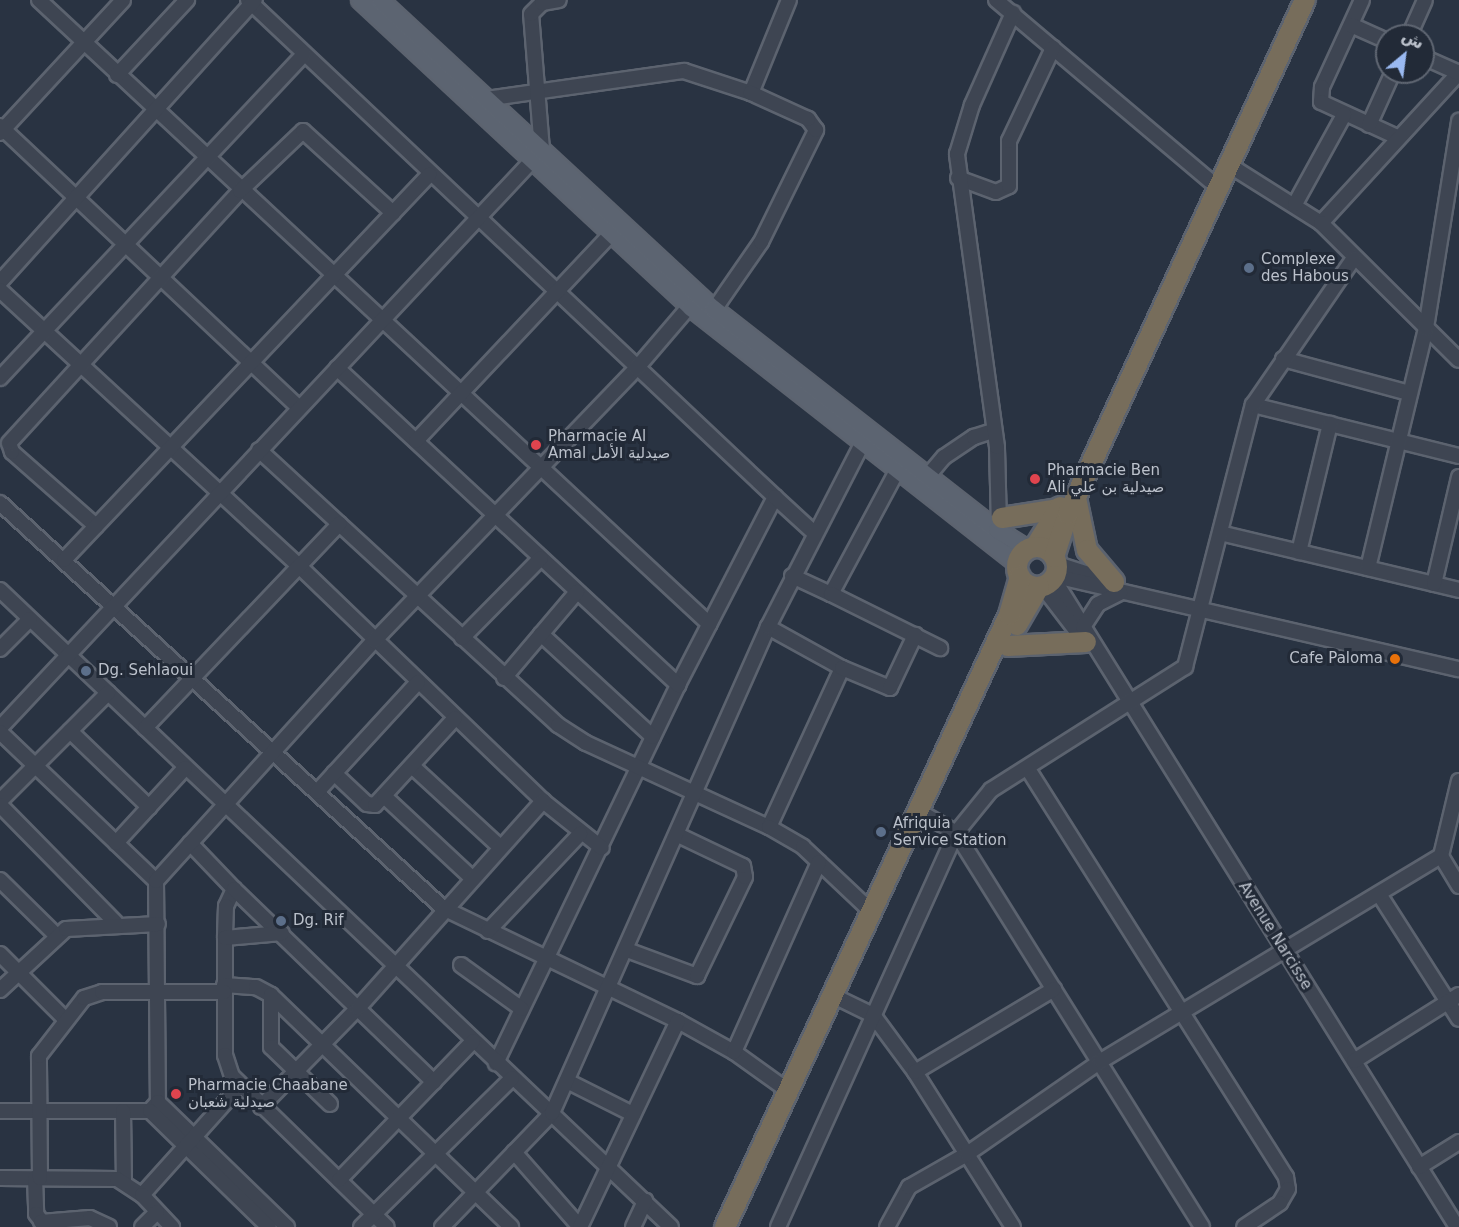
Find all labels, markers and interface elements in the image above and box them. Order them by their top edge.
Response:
north arrow [1375,24,1435,84]
text: ش [1399,26,1427,53]
place label: Complexe des Habous [1261,250,1349,285]
marker: Complexe des Habous [1242,261,1256,275]
place label: Pharmacie Al Amal صيدلية الأمل [548,427,670,462]
marker: Pharmacie Al Amal صيدلية الأمل [529,438,543,452]
place label: Pharmacie Ben Ali صيدلية بن علي [1047,461,1164,496]
marker: Pharmacie Ben Ali صيدلية بن علي [1028,472,1042,486]
place label: Cafe Paloma [1289,650,1383,668]
marker: Cafe Paloma [1388,652,1402,666]
place label: Dg. Sehlaoui [98,662,193,680]
marker: Dg. Sehlaoui [79,664,93,678]
place label: Afriquia Service Station [893,814,1007,849]
marker: Afriquia Service Station [874,825,888,839]
street label: Avenue Narcisse [1235,879,1315,993]
place label: Dg. Rif [293,912,343,930]
marker: Dg. Rif [274,914,288,928]
place label: Pharmacie Chaabane صيدلية شعبان [188,1076,348,1111]
marker: Pharmacie Chaabane صيدلية شعبان [169,1087,183,1101]

